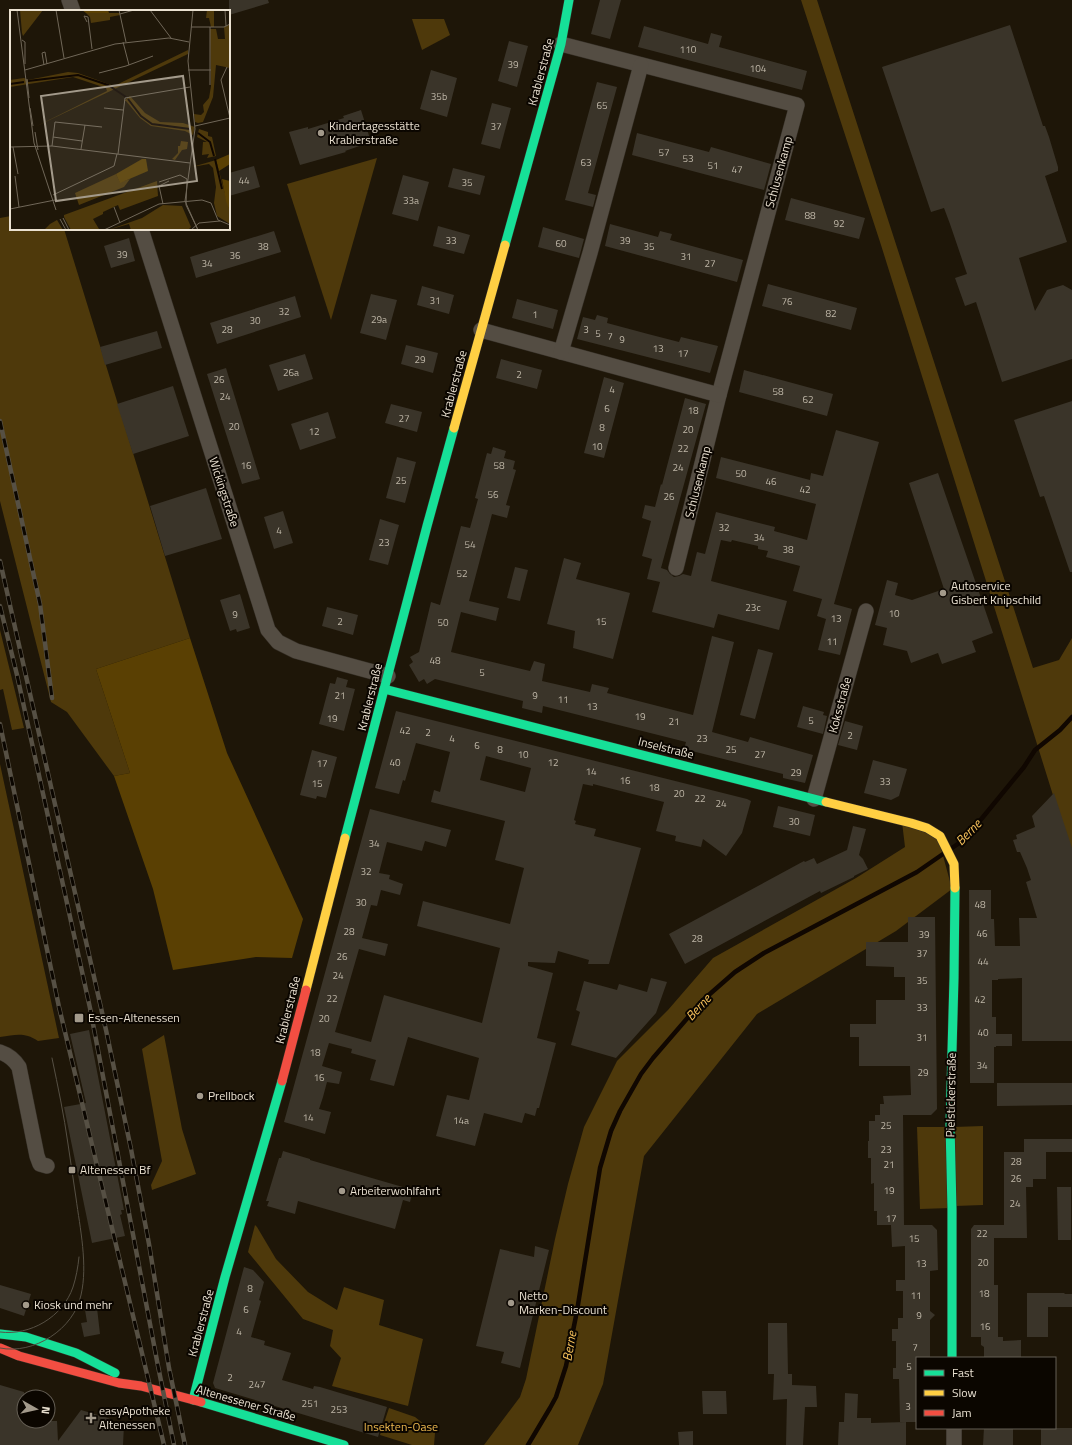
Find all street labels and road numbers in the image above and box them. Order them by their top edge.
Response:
street label: Krablerstraße [522,36,559,108]
street label: Schlusenkamp [760,134,797,210]
street label: Krablerstraße [435,348,472,420]
street label: Schlusenkamp [679,444,716,520]
street label: Wickingstraße [204,454,245,529]
street label: Krablerstraße [352,661,387,733]
street label: Koksstraße [823,675,856,735]
street label: Inselstraße [636,731,696,764]
street label: Krablerstraße [270,974,305,1046]
street label: Pielstickerstraße [940,1052,961,1138]
street label: Krablerstraße [182,1287,219,1359]
street label: Altenessener Straße [194,1379,298,1426]

